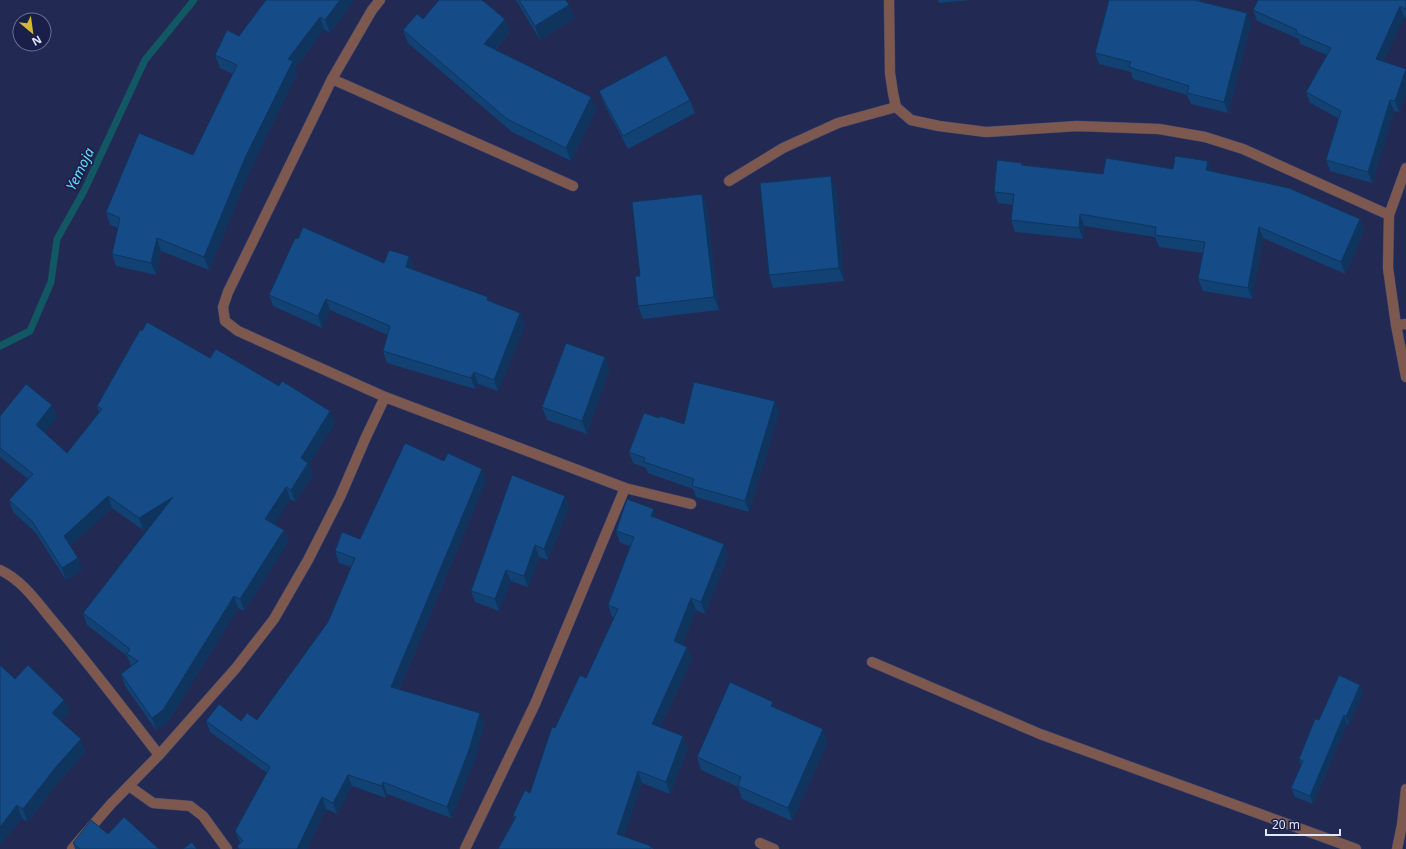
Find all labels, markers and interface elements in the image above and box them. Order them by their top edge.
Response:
north arrow [12,12,52,52]
text: N [30,32,45,50]
water label: Yemoja [61,144,98,193]
scale bar [1266,811,1340,837]
text: 20 m [1272,816,1300,833]

